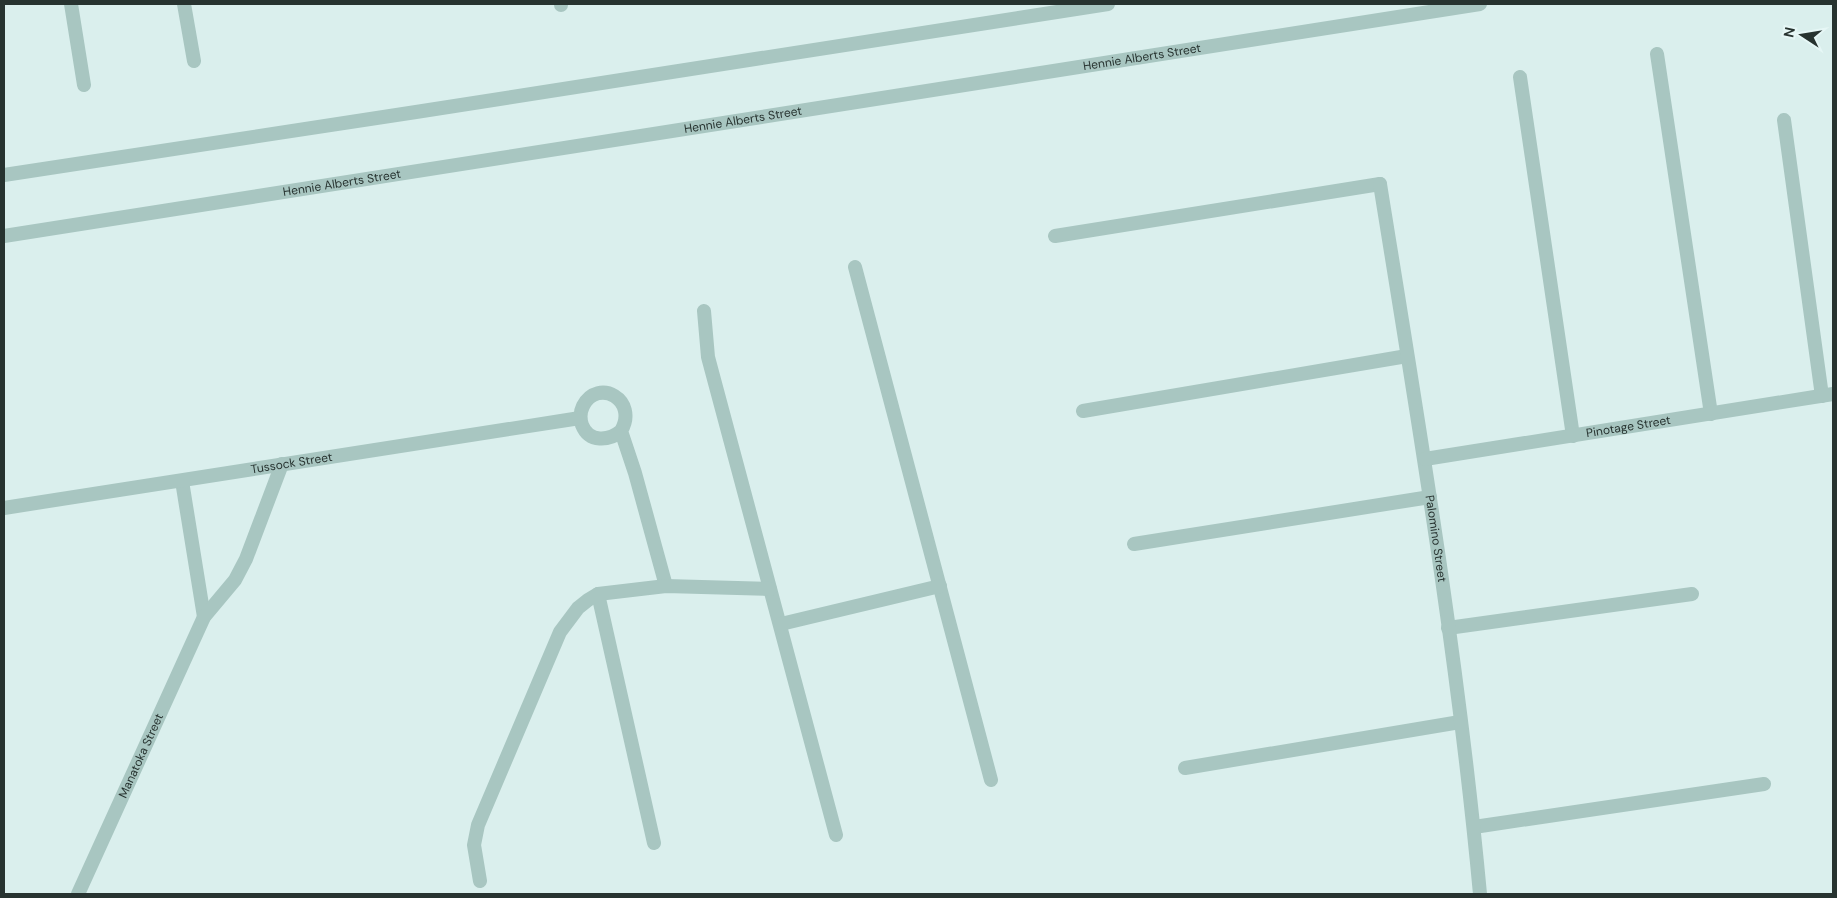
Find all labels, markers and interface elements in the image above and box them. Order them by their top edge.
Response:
north arrow [1777,10,1827,60]
text: N [1779,25,1799,39]
street label: Hennie Alberts Street [1082,40,1202,74]
street label: Hennie Alberts Street [683,103,803,137]
street label: Hennie Alberts Street [282,166,402,200]
street label: Pinotage Street [1585,412,1672,441]
street label: Tussock Street [250,449,334,477]
street label: Palomino Street [1422,494,1450,584]
street label: Manatoka Street [115,710,167,801]

